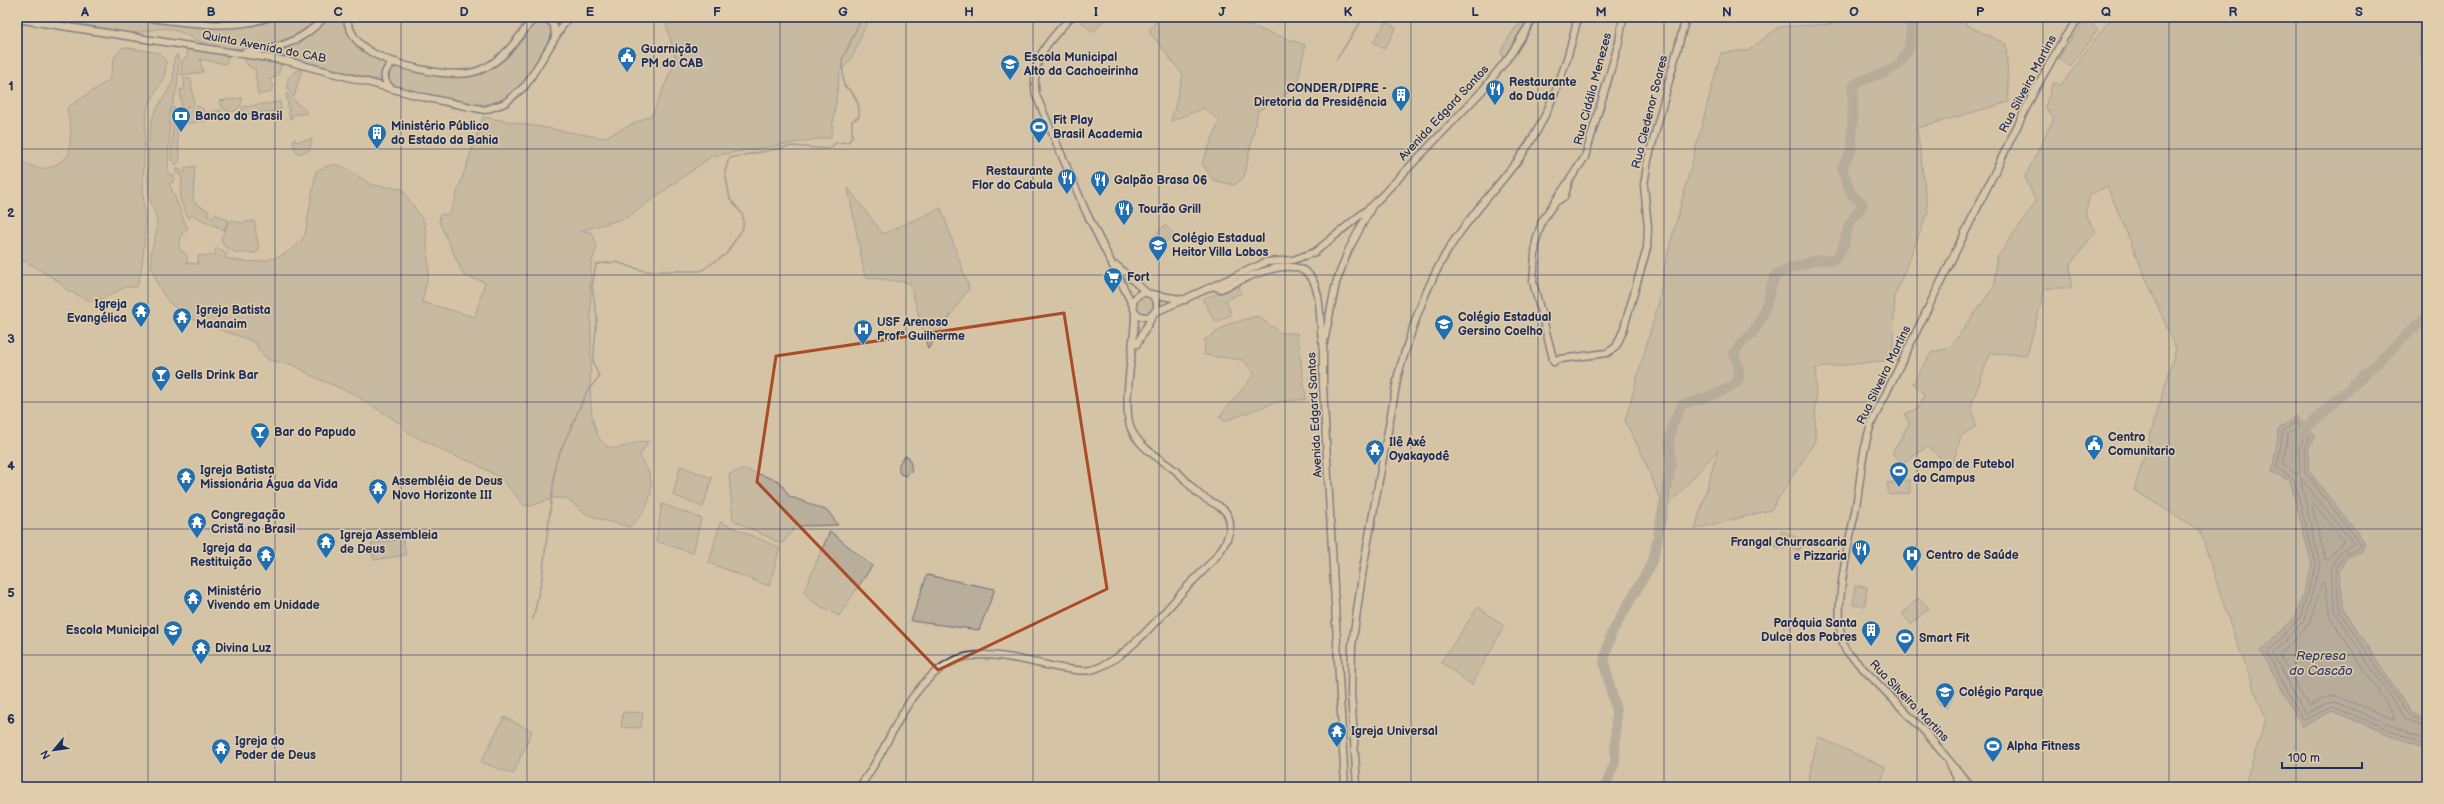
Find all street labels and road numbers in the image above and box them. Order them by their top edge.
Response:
street label: Quinta Avenida do CAB [201,28,327,66]
street label: Rua Cidália Menezes [1571,31,1615,147]
street label: Rua Silveira Martins [1996,33,2060,135]
street label: Rua Cledenor Soares [1629,54,1671,170]
street label: Avenida Edgard Santos [1396,62,1492,164]
street label: Rua Silveira Martins [1854,323,1914,427]
street label: Avenida Edgard Santos [1304,352,1326,478]
street label: Rua Silveira Martins [1866,657,1952,745]

